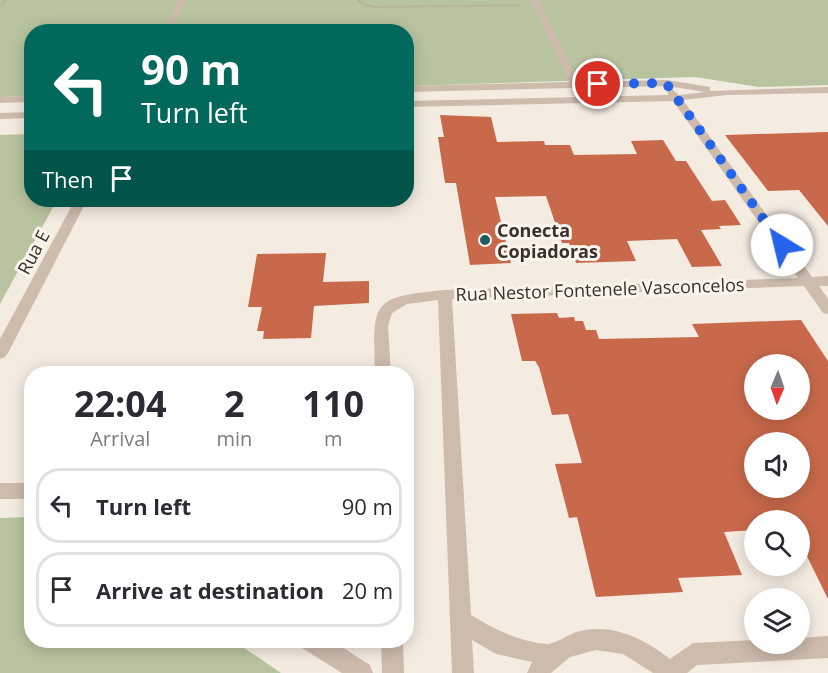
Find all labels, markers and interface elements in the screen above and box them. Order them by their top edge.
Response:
text: 90 m [141,40,241,97]
icon: left [42,48,120,126]
pin [572,58,623,109]
icon: arrive [581,67,614,100]
text: Turn left [141,94,248,131]
icon: arrive [105,162,138,195]
text: Then [42,164,93,194]
position arrow [750,213,814,277]
place label: Conecta Copiadoras [497,218,598,263]
street label: Rua E [11,226,55,278]
marker: Conecta Copiadoras [478,233,492,247]
street label: Rua Nestor Fontenele Vasconcelos [455,272,745,306]
north arrow [744,354,810,420]
map controls [744,354,810,654]
text: 22:04 [74,379,167,428]
text: 2 [224,379,245,428]
text: 110 [302,379,364,428]
text: Arrival [90,425,150,452]
text: min [216,425,252,452]
text: m [324,425,342,452]
button: sound [744,432,810,498]
icon: left [45,489,78,522]
text: Turn left [96,491,191,521]
text: 90 m [342,491,393,521]
button: search [744,510,810,576]
icon: arrive [45,573,78,606]
text: Arrive at destination [96,575,324,605]
text: 20 m [342,575,393,605]
button: layers [744,588,810,654]

